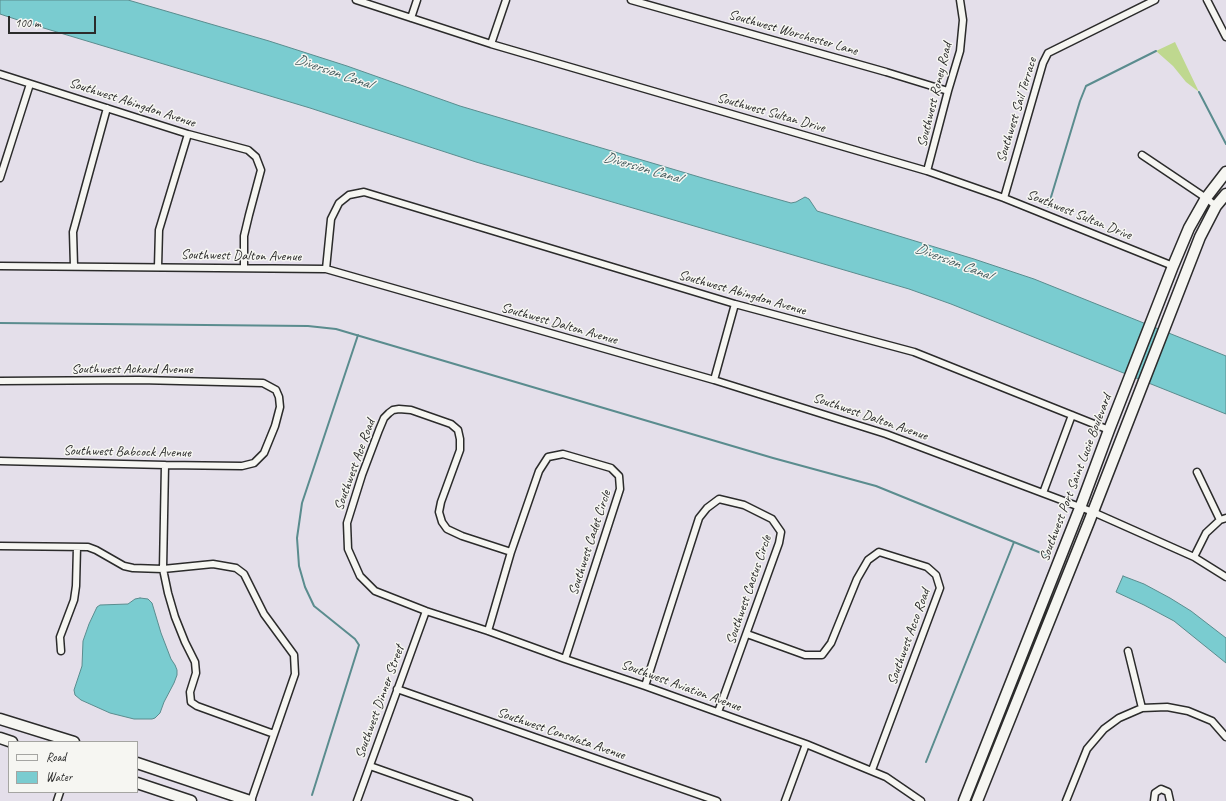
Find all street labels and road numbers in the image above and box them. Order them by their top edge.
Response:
street label: Southwest Worchester Lane [726,7,860,59]
street label: Southwest Roney Road [914,41,956,149]
street label: Southwest Sail Terrace [993,56,1041,164]
street label: Southwest Abingdon Avenue [67,75,197,131]
street label: Southwest Sultan Drive [715,90,827,136]
street label: Southwest Sultan Drive [1024,186,1134,244]
street label: Southwest Dalton Avenue [181,247,301,265]
street label: Southwest Abingdon Avenue [676,267,808,319]
street label: Southwest Dalton Avenue [499,299,619,349]
street label: Southwest Ackard Avenue [71,361,193,377]
street label: Southwest Dalton Avenue [810,389,930,445]
street label: Southwest Port Saint Lucie Boulevard [1036,392,1116,564]
street label: Southwest Ace Road [331,417,379,513]
street label: Southwest Babcock Avenue [63,442,191,462]
street label: Southwest Cadet Circle [565,488,615,598]
street label: Southwest Cactus Circle [722,533,776,647]
street label: Southwest Acco Road [884,587,934,687]
street label: Southwest Dinner Street [352,643,408,761]
street label: Southwest Aviation Avenue [619,656,743,716]
street label: Southwest Consolata Avenue [495,704,627,764]

